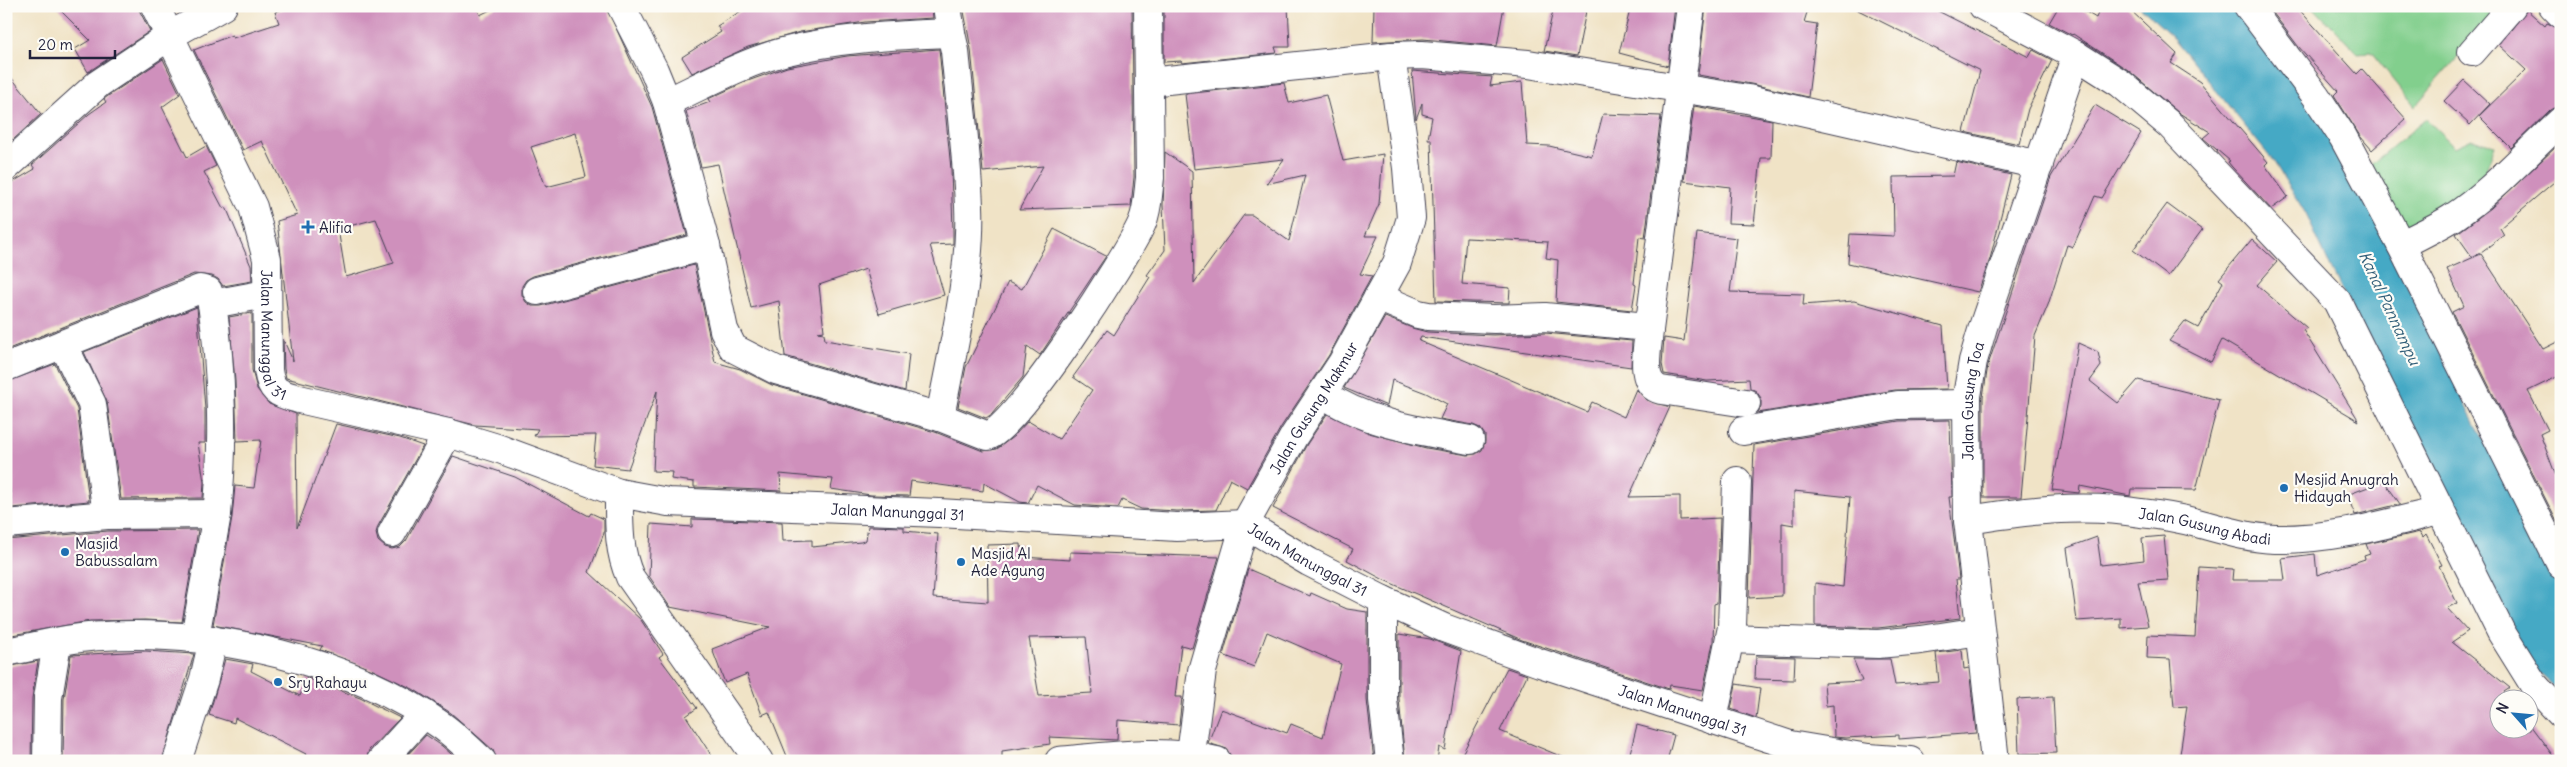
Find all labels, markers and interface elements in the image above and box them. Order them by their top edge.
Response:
scale bar [30,28,115,60]
text: 20 m [38,35,73,54]
place label: Alifia [319,218,353,237]
marker: Alifia [301,220,315,234]
water label: Kanal Pannampu [2355,248,2426,370]
street label: Jalan Manunggal 31 [258,270,289,404]
street label: Jalan Gusung Makmur [1265,338,1362,477]
street label: Jalan Gusung Toa [1957,339,1988,461]
place label: Mesjid Anugrah Hidayah [2294,470,2399,506]
marker: Mesjid Anugrah Hidayah [2278,482,2290,494]
street label: Jalan Manunggal 31 [830,499,965,524]
street label: Jalan Gusung Abadi [2138,503,2271,548]
street label: Jalan Manunggal 31 [1245,518,1371,600]
place label: Masjid Babussalam [75,534,158,570]
place label: Masjid Al Ade Agung [971,544,1045,580]
marker: Masjid Babussalam [59,546,71,558]
marker: Masjid Al Ade Agung [955,556,967,568]
place label: Sry Rahayu [288,673,367,692]
marker: Sry Rahayu [272,676,284,688]
street label: Jalan Manunggal 31 [1616,680,1749,740]
north arrow [2490,690,2540,740]
text: N [2492,700,2513,716]

